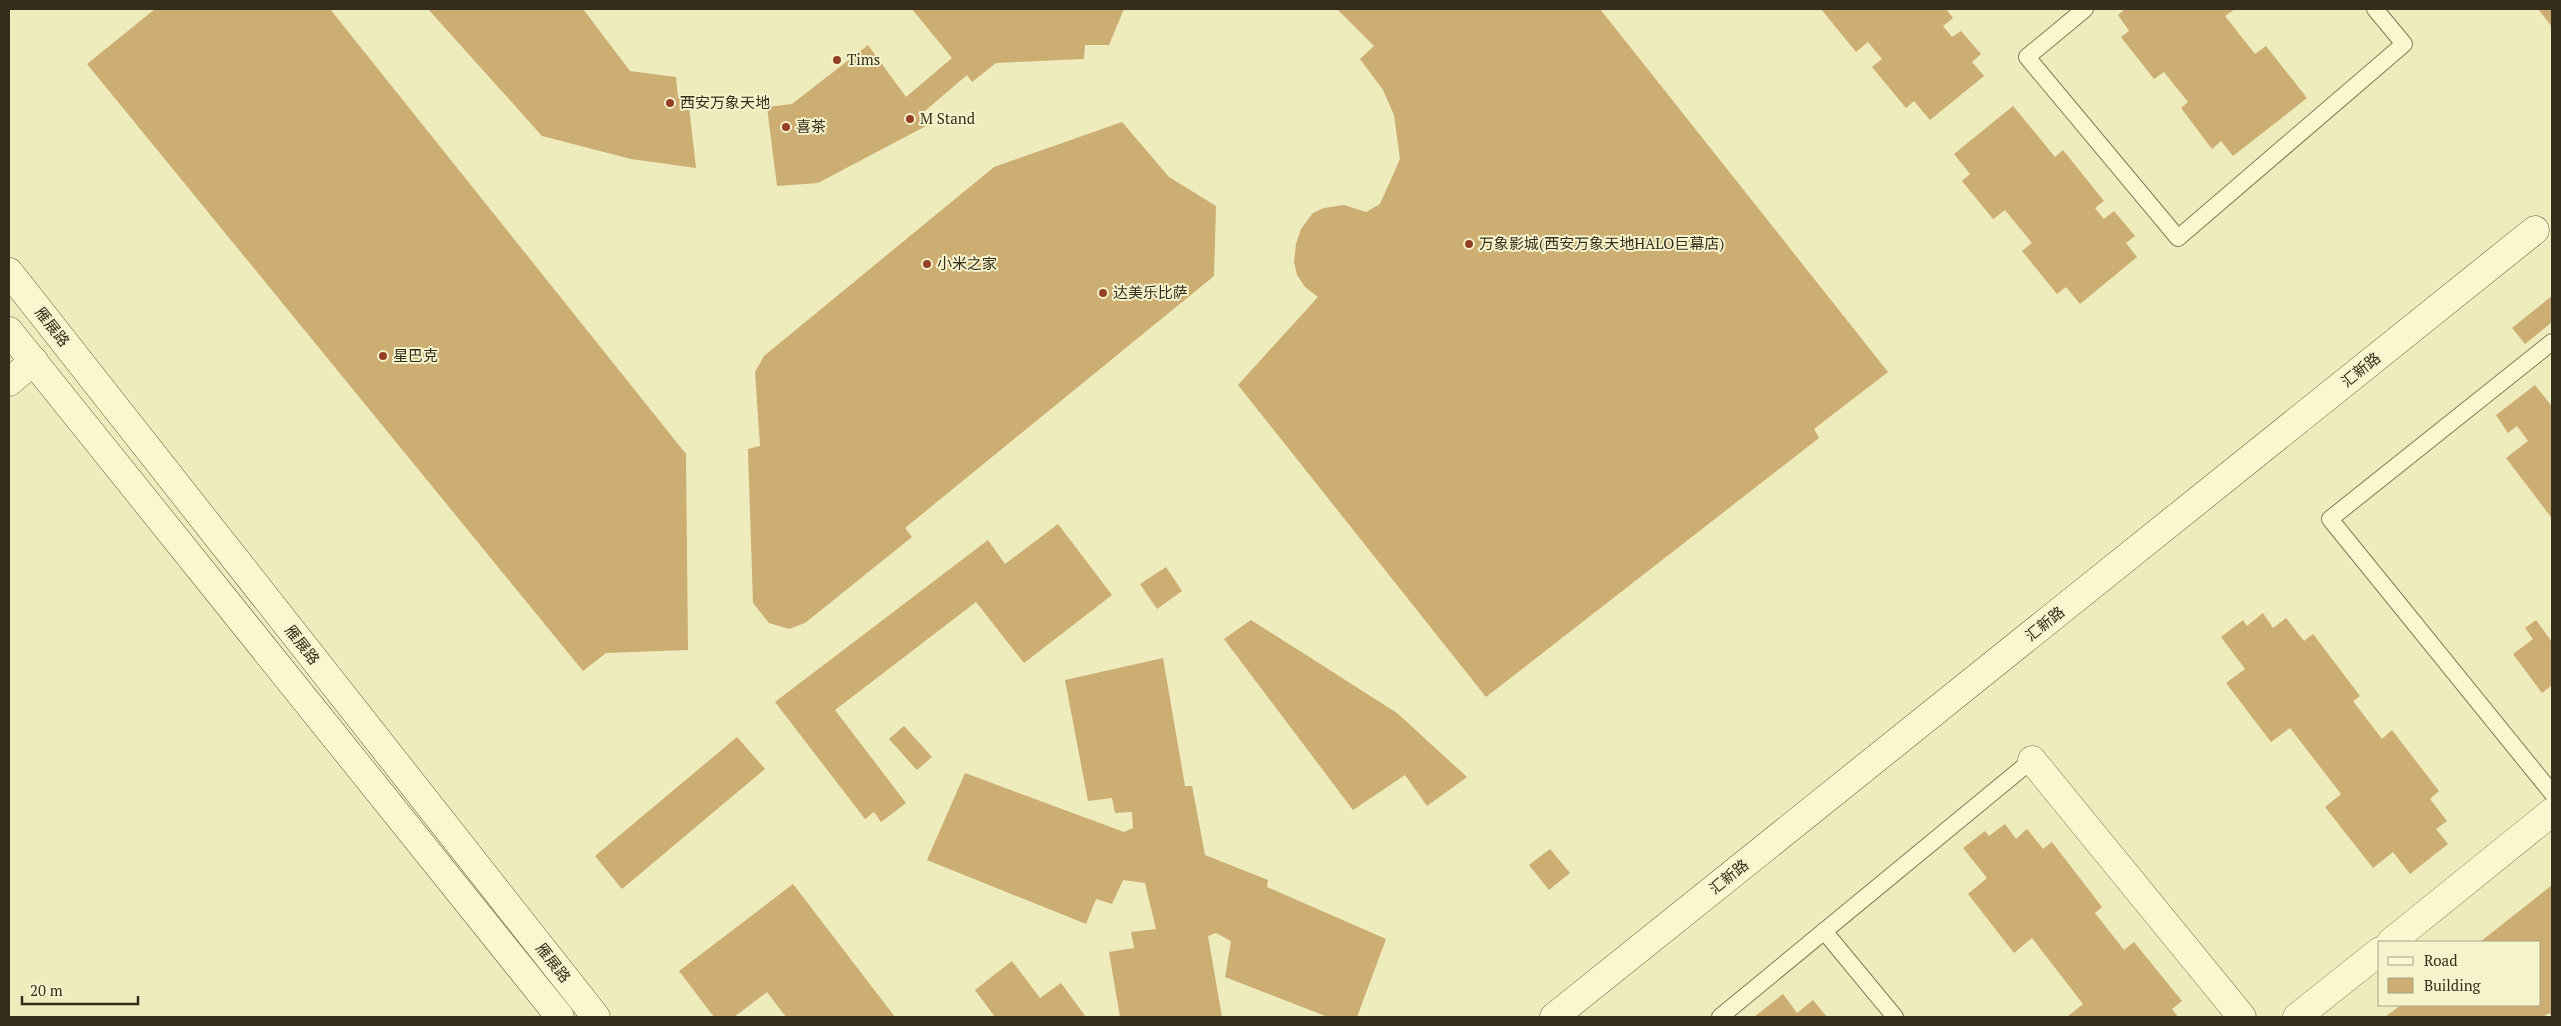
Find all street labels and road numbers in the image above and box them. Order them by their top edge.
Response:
street label: 雁展路 [31,302,75,350]
street label: 汇新路 [2337,347,2384,391]
street label: 汇新路 [2021,601,2068,645]
street label: 雁展路 [281,620,325,668]
street label: 汇新路 [1705,854,1752,898]
street label: 雁展路 [532,938,576,986]

